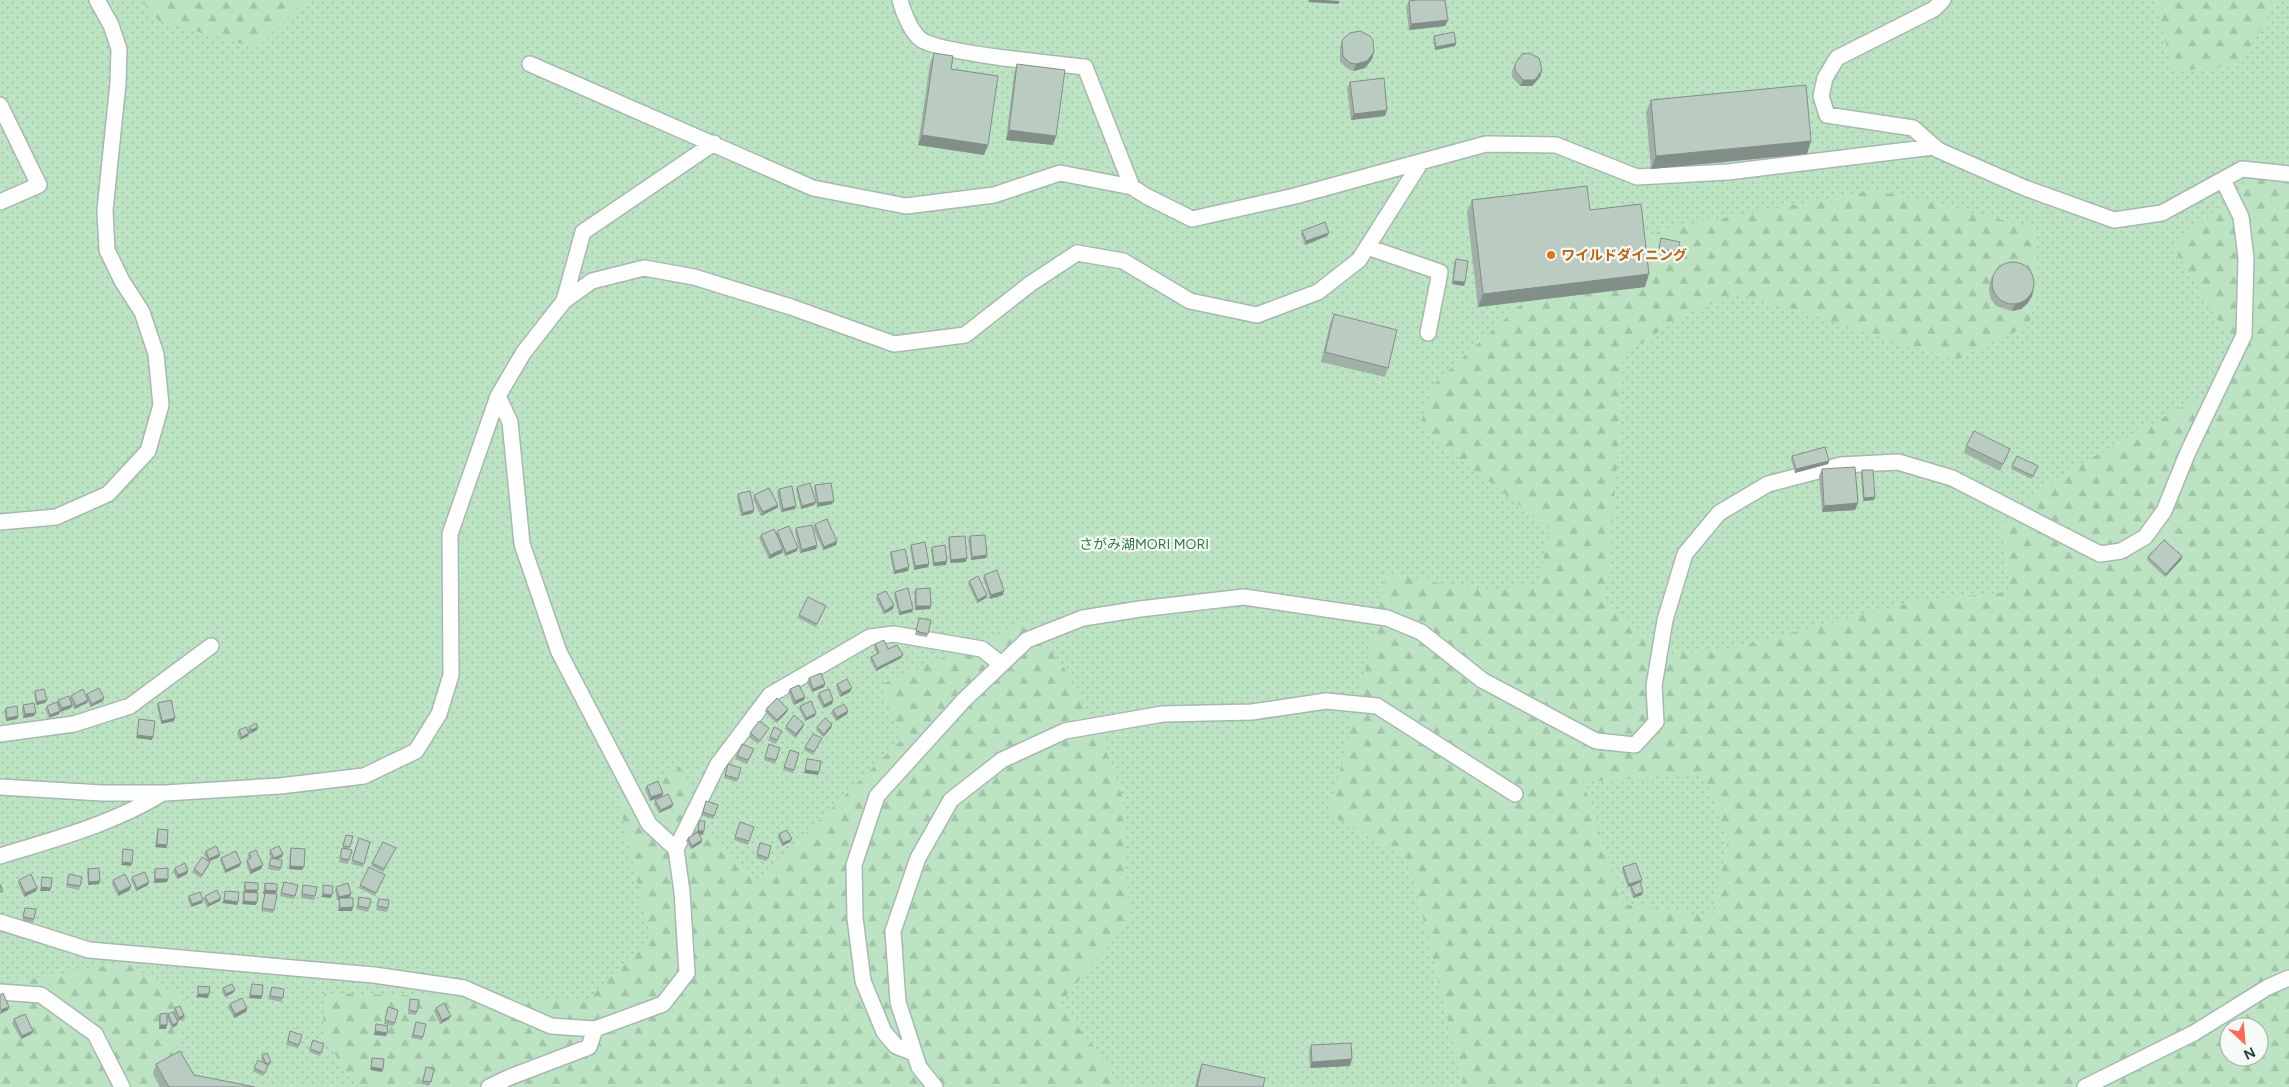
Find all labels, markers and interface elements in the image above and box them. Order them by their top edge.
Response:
place label: ワイルドダイニング [1561,247,1687,264]
marker: ワイルドダイニング [1545,249,1557,261]
park label: さがみ湖MORI MORI [1079,536,1209,553]
north arrow [2219,1017,2269,1067]
text: N [2241,1043,2258,1063]

